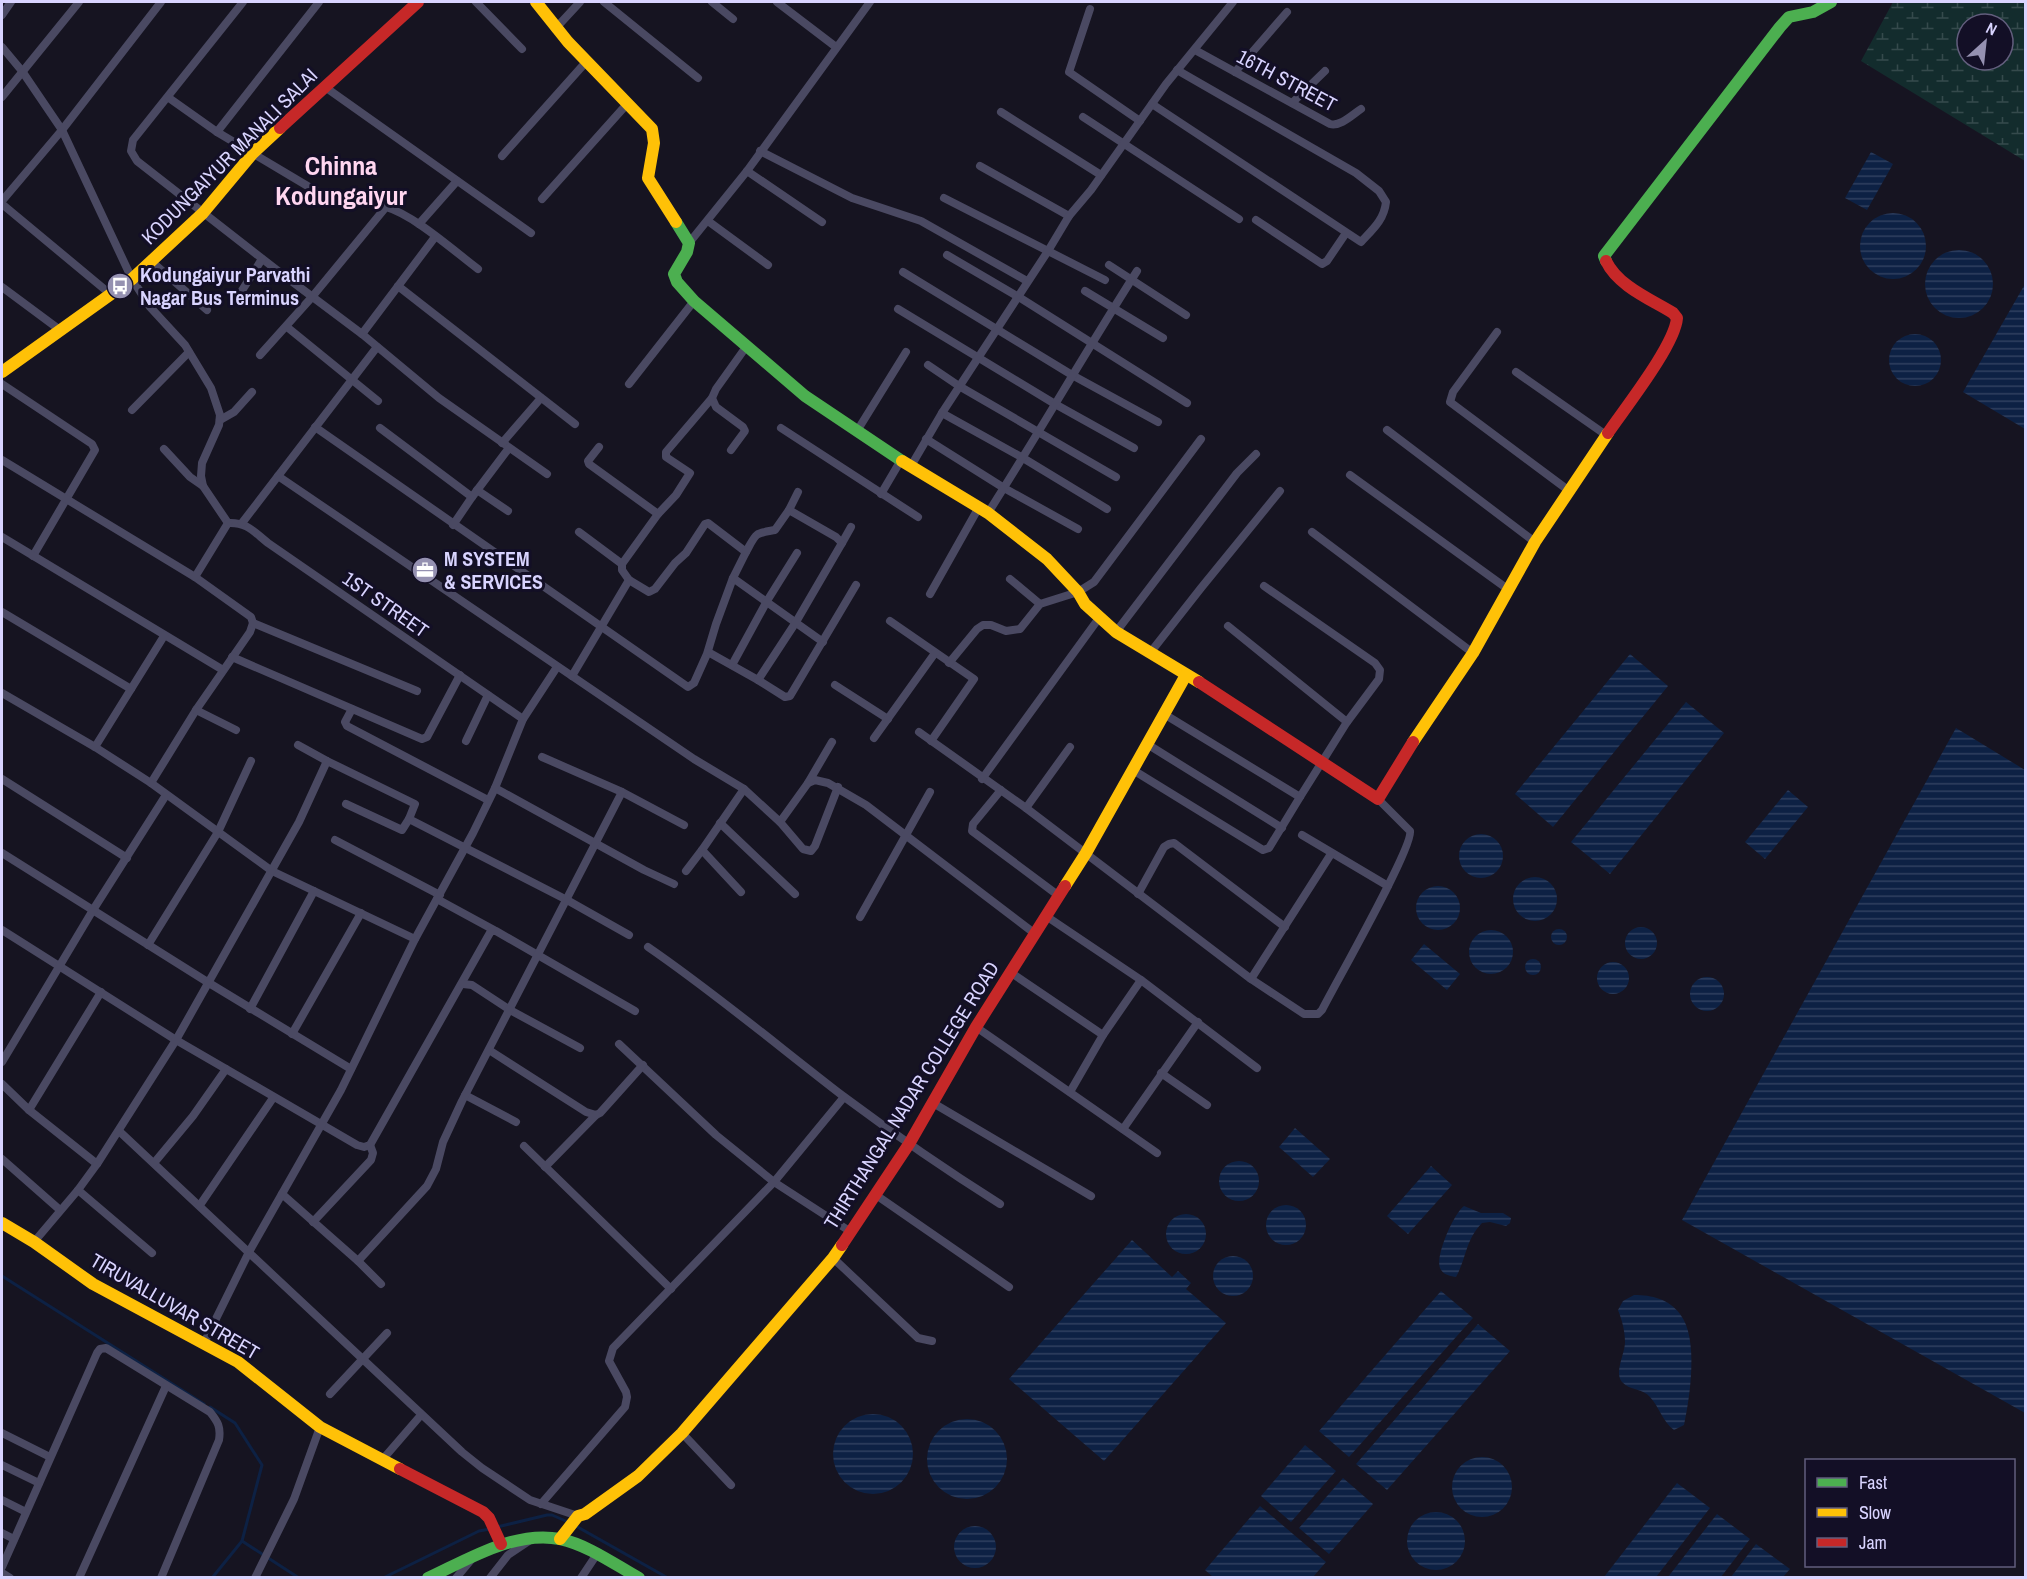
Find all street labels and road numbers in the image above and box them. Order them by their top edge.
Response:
street label: 16TH STREET [1232,42,1342,118]
street label: KODUNGAIYUR MANALI SALAI [135,62,323,250]
street label: 1ST STREET [338,565,434,643]
street label: THIRTHANGAL NADAR COLLEGE ROAD [817,956,1005,1234]
street label: TIRUVALLUVAR STREET [86,1247,264,1365]

